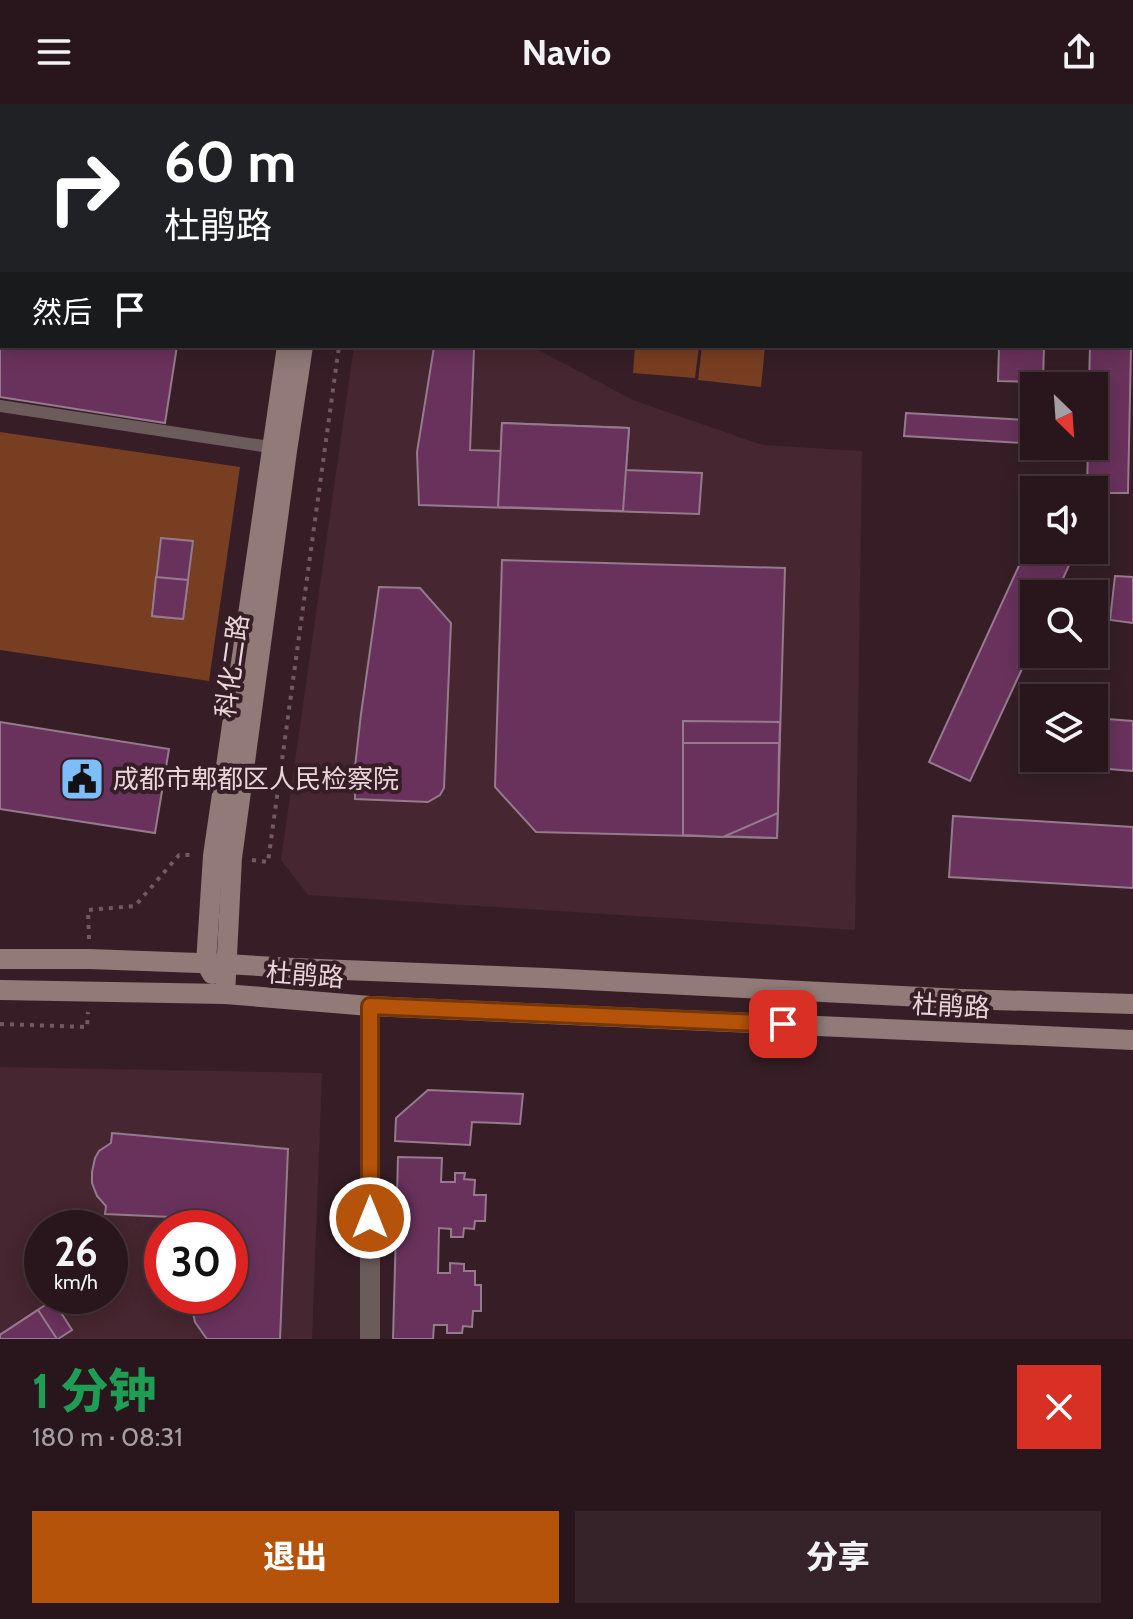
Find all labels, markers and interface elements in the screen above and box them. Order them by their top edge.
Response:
icon: menu [32,30,76,74]
text: Navio [522,30,611,74]
icon: share [1057,30,1101,74]
text: 60 m [164,128,296,196]
icon: right [32,136,136,240]
text: 杜鹃路 [164,203,272,247]
icon: arrive [108,288,152,332]
text: 然后 [32,294,92,331]
north arrow [1020,372,1108,460]
map controls [1020,372,1108,772]
button: sound [1020,476,1108,564]
button: search [1020,580,1108,668]
street label: 科化二路 [209,612,255,720]
button: layers [1020,684,1108,772]
public building icon: 成都市郫都区人民检察院 [58,755,106,803]
place label: 成都市郫都区人民检察院 [113,763,399,795]
street label: 杜鹃路 [265,956,345,994]
street label: 杜鹃路 [911,988,991,1024]
pin [749,990,817,1058]
icon: arrive [761,1002,805,1046]
position arrow [328,1176,412,1260]
speed limit sign: 30 [144,1210,248,1314]
text: 26 [54,1227,98,1276]
text: km/h [54,1270,98,1294]
text: 1 分钟 [32,1362,157,1420]
button: close [1017,1365,1101,1449]
text: 180 m · 08:31 [32,1421,183,1453]
button: 退出 [32,1511,559,1603]
button: 分享 [575,1511,1101,1603]

